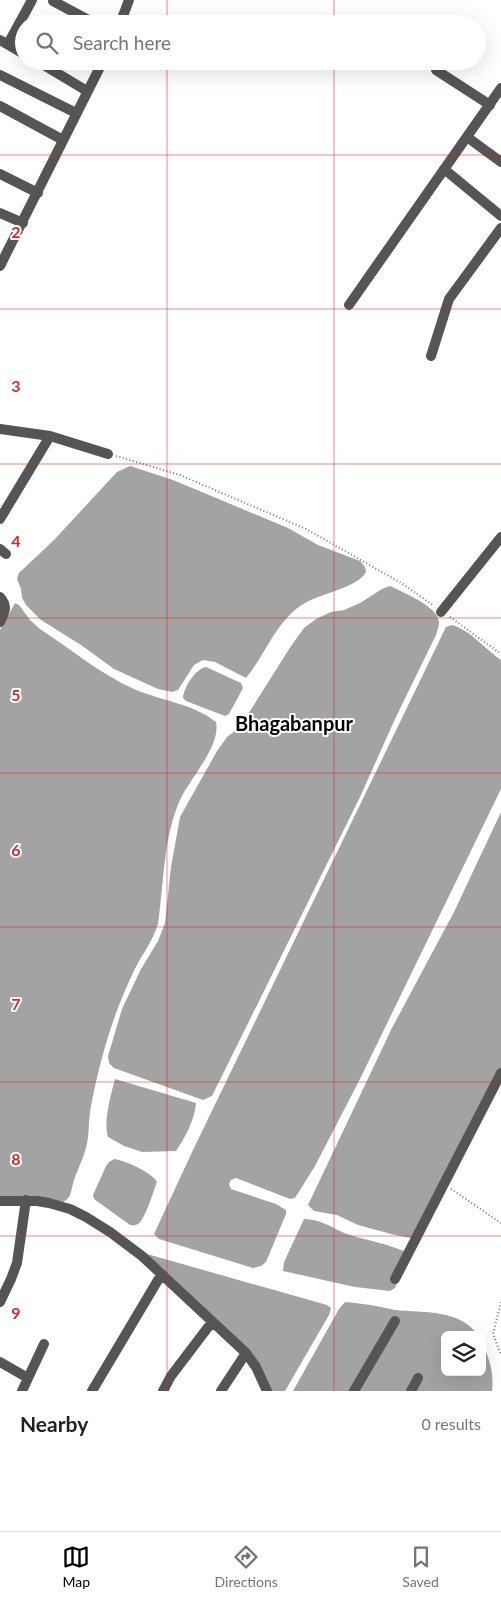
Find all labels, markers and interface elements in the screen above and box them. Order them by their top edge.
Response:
search box [15,15,486,70]
icon: search [33,29,61,57]
text: Search here [73,31,171,54]
text: 2 [11,222,21,241]
text: 3 [11,376,21,395]
text: 4 [11,531,21,550]
text: 5 [11,685,21,704]
district label: Bhagabanpur [235,711,354,735]
text: 6 [11,840,21,859]
text: 7 [11,994,21,1013]
text: 8 [11,1149,21,1168]
text: 9 [11,1303,21,1322]
map controls [441,1331,486,1376]
button: layers [441,1331,486,1376]
text: Nearby [20,1411,88,1436]
text: 0 results [421,1414,481,1433]
tab: Map [62,1543,90,1590]
tab: Directions [215,1543,278,1590]
tab: Saved [402,1543,439,1590]

